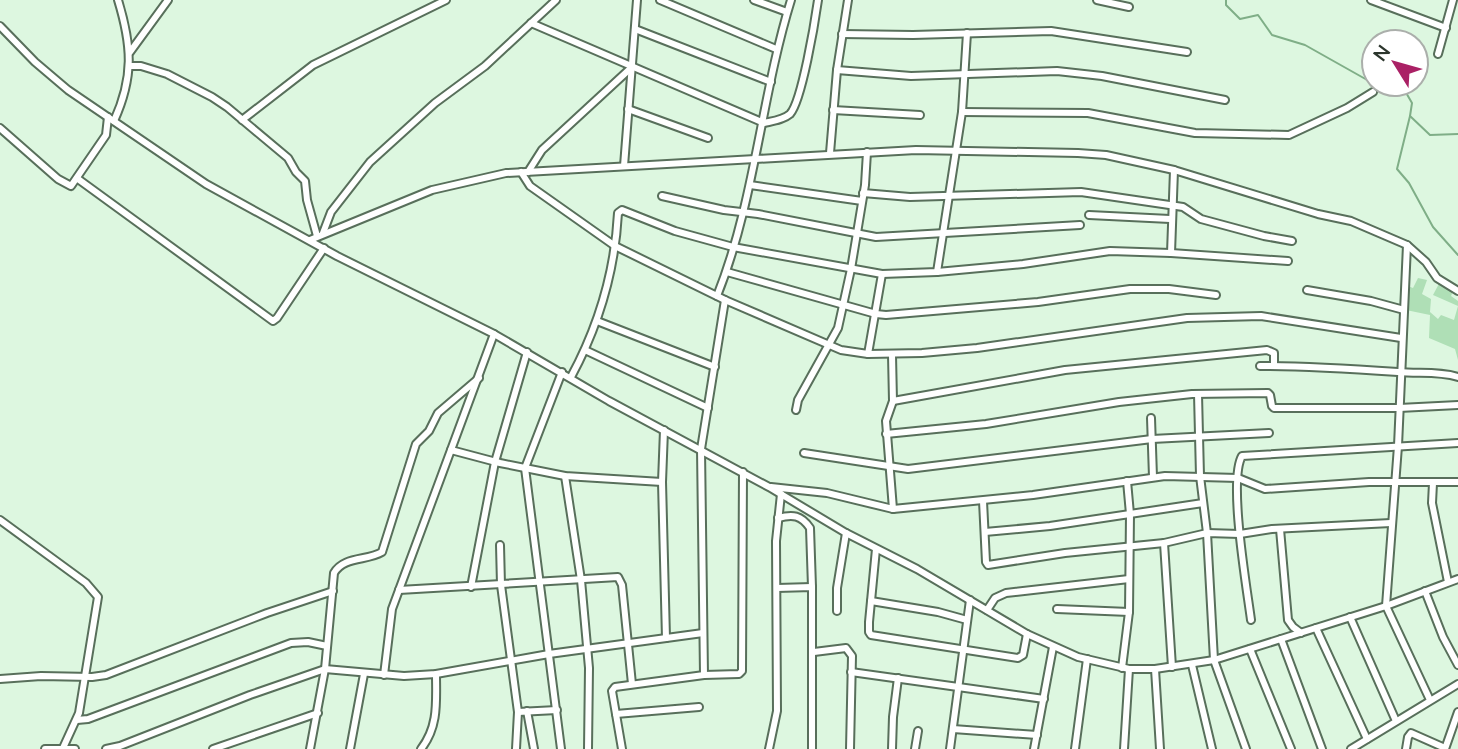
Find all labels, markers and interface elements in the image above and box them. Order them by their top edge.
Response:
north arrow [1360,28,1430,98]
text: N [1368,40,1397,67]

